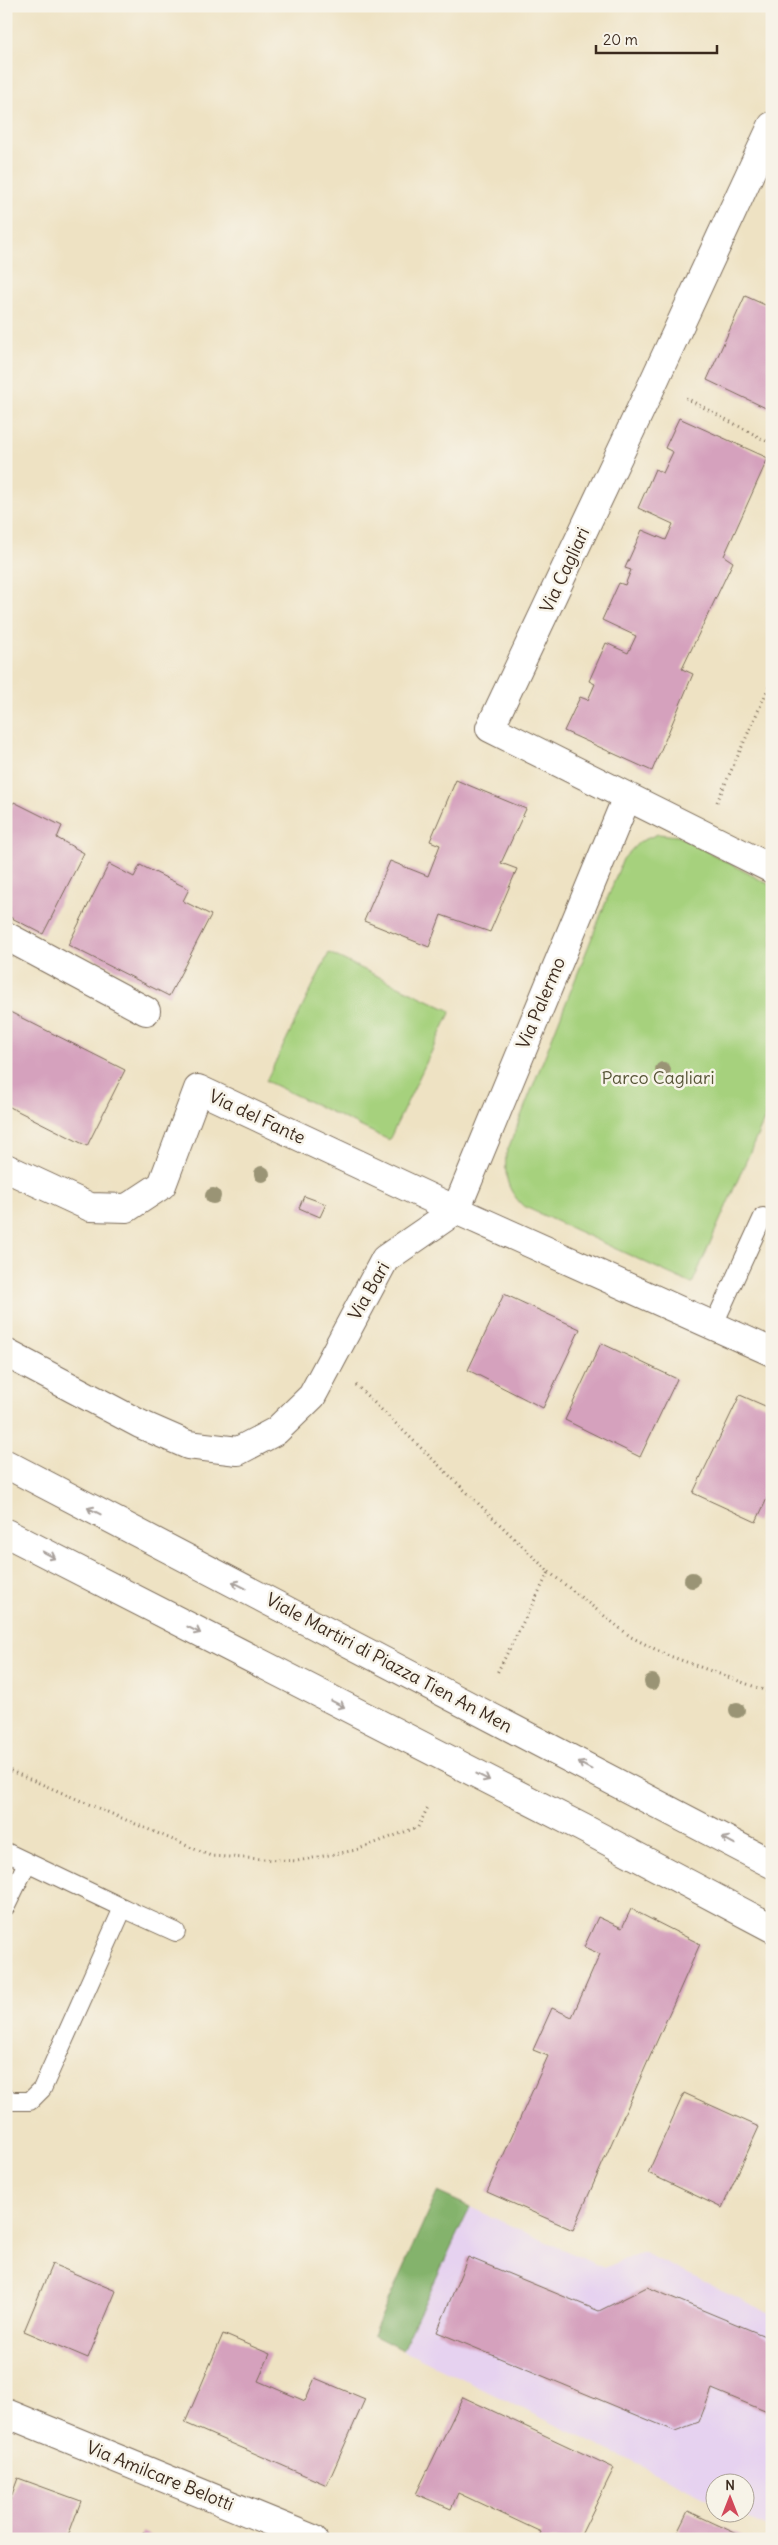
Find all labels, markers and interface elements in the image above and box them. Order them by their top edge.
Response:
scale bar [596,22,717,54]
text: 20 m [603,30,638,49]
street label: Via Cagliari [535,523,594,616]
street label: Via Palermo [511,953,570,1052]
park label: Parco Cagliari [602,1066,714,1089]
street label: Via del Fante [205,1084,309,1149]
street label: Via Bari [343,1258,394,1324]
one-way arrow [87,1506,102,1515]
one-way arrow [42,1550,57,1560]
one-way arrow [232,1580,247,1589]
street label: Viale Martiri di Piazza Tien An Men [262,1588,516,1737]
one-way arrow [186,1625,201,1635]
one-way arrow [331,1699,346,1709]
one-way arrow [578,1760,592,1770]
one-way arrow [476,1772,491,1782]
one-way arrow [721,1836,736,1846]
street label: Via Amilcare Belotti [83,2435,237,2516]
north arrow [706,2472,756,2522]
text: N [725,2476,735,2494]

